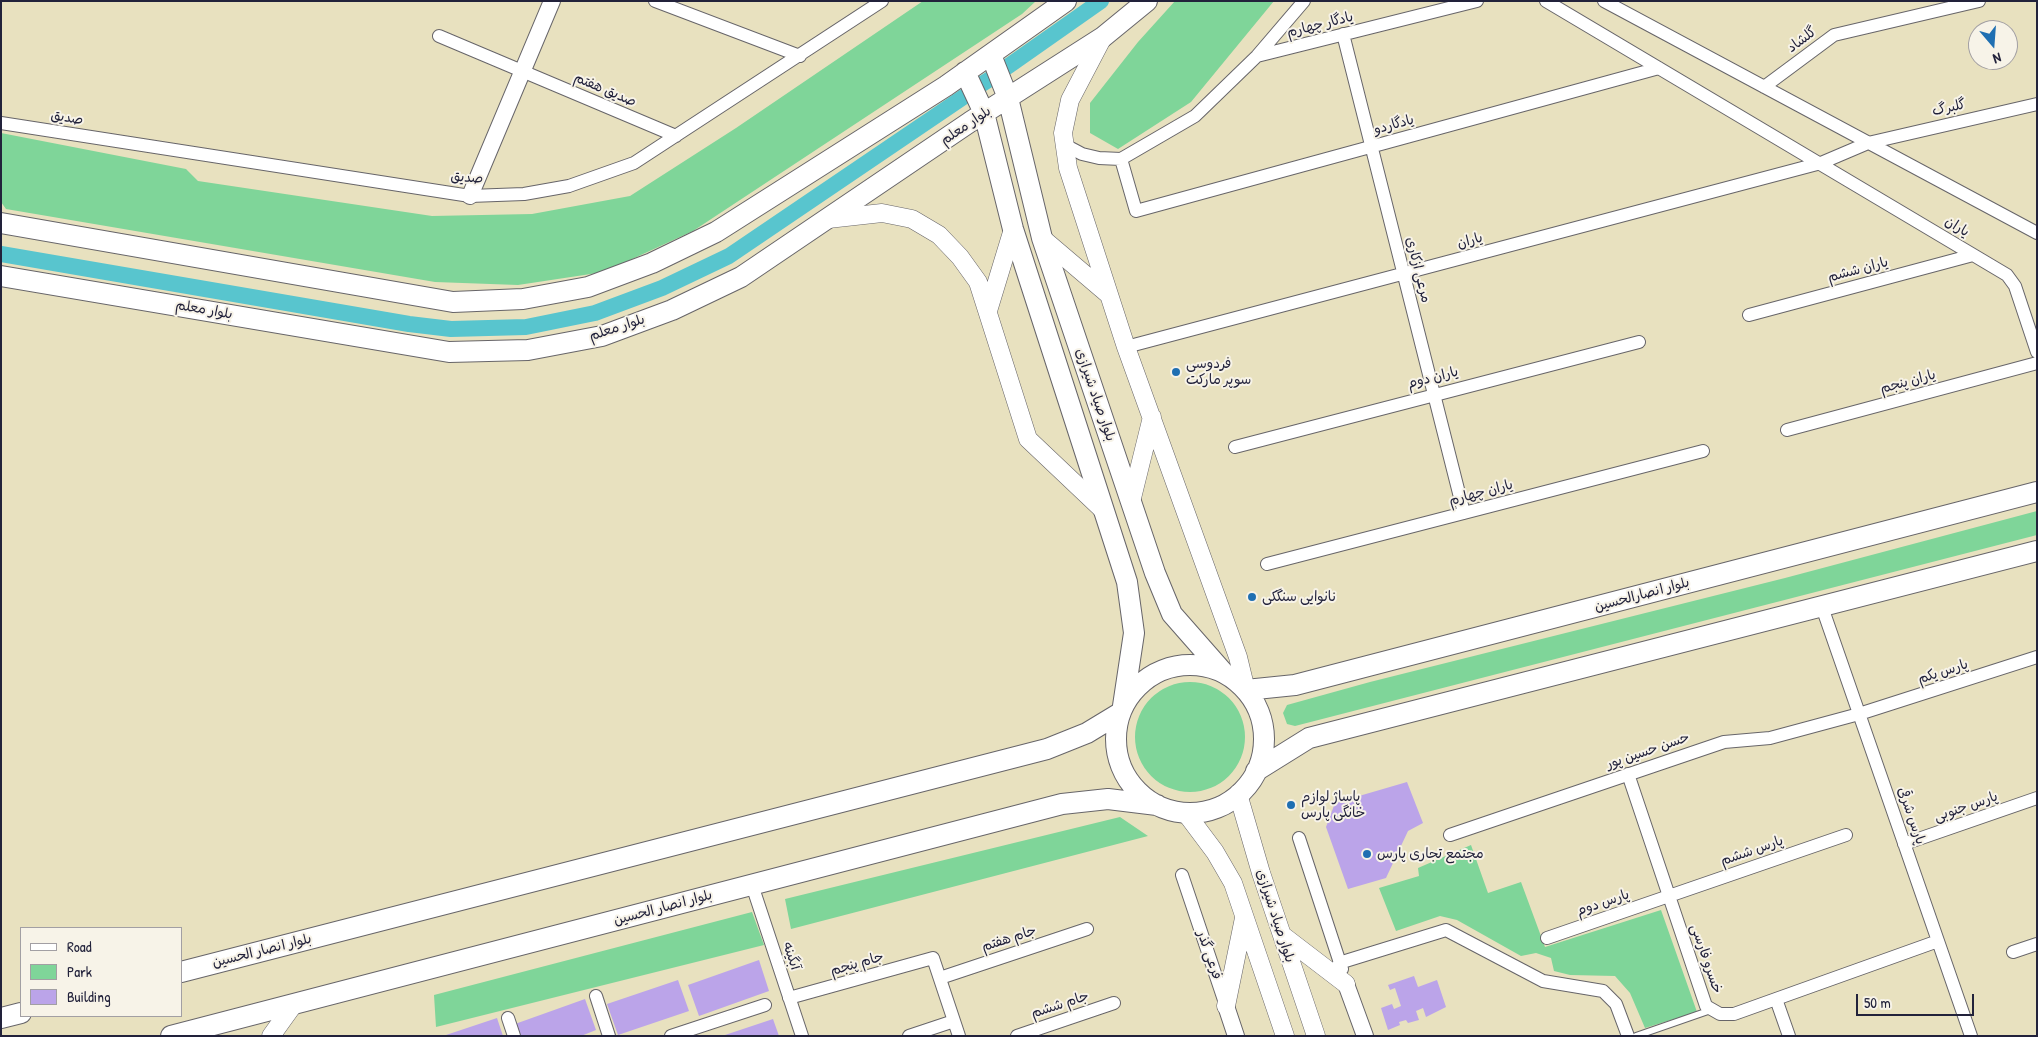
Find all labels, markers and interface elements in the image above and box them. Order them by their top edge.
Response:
street label: یادگار چهارم [1285,9,1355,41]
north arrow [1968,20,2018,70]
street label: گلشاد [1784,23,1820,57]
text: N [1991,49,2004,69]
street label: صدیق هفتم [571,69,639,111]
street label: گلبرگ [1931,96,1967,120]
street label: بلوار معلم [937,103,995,149]
street label: صدیق [49,107,85,129]
street label: یادگار‌دو [1372,112,1416,138]
street label: صدیق [450,168,484,188]
street label: یاران [1942,213,1972,241]
street label: یاران [1455,230,1485,252]
street label: مرعی ازکاری [1402,235,1434,305]
street label: یاران ششم [1826,254,1890,286]
street label: بلوار معلم [174,297,234,323]
street label: بلوار معلم [587,311,647,345]
street label: بلوار صیاد شیرازی [1071,346,1119,444]
place label: فردوسی سوپر مارکت [1186,356,1251,388]
street label: یاران دوم [1406,364,1460,392]
marker: فردوسی سوپر مارکت [1170,366,1182,378]
street label: یاران پنجم [1878,366,1938,398]
street label: یاران چهارم [1447,476,1515,510]
street label: بلوار انصارالحسین [1593,574,1691,616]
place label: نانوایی سنگکی [1262,589,1336,605]
marker: نانوایی سنگکی [1246,591,1258,603]
street label: پارس یکم [1916,656,1970,688]
street label: حسن حسین پور [1604,729,1692,773]
street label: پارس شرقی [1893,785,1929,847]
street label: پارس جنوبی [1932,788,2000,826]
place label: پاساژ لوازم خانگی پارس [1301,789,1365,822]
marker: پاساژ لوازم خانگی پارس [1285,799,1297,811]
street label: پارس ششم [1718,832,1786,870]
place label: مجتمع تجاری پارس [1377,846,1484,862]
marker: مجتمع تجاری پارس [1361,848,1373,860]
street label: بلوار صیاد شیرازی [1252,867,1298,965]
street label: پارس دوم [1574,886,1632,920]
street label: بلوار انصار الحسین [612,887,714,929]
street label: جام هفتم [979,922,1039,956]
street label: خسرو فارسی [1686,922,1726,996]
legend [20,927,182,1017]
street label: فرعی گذر [1193,928,1225,982]
street label: بلوار انصار الحسین [211,931,313,971]
text: Road [67,936,92,957]
street label: آبگینه [779,940,803,972]
street label: جام پنجم [828,948,886,980]
text: Park [67,961,92,982]
scale bar [1858,984,1976,1016]
text: Building [67,986,111,1007]
street label: جام ششم [1029,988,1091,1022]
text: 50 m [1864,992,1891,1013]

